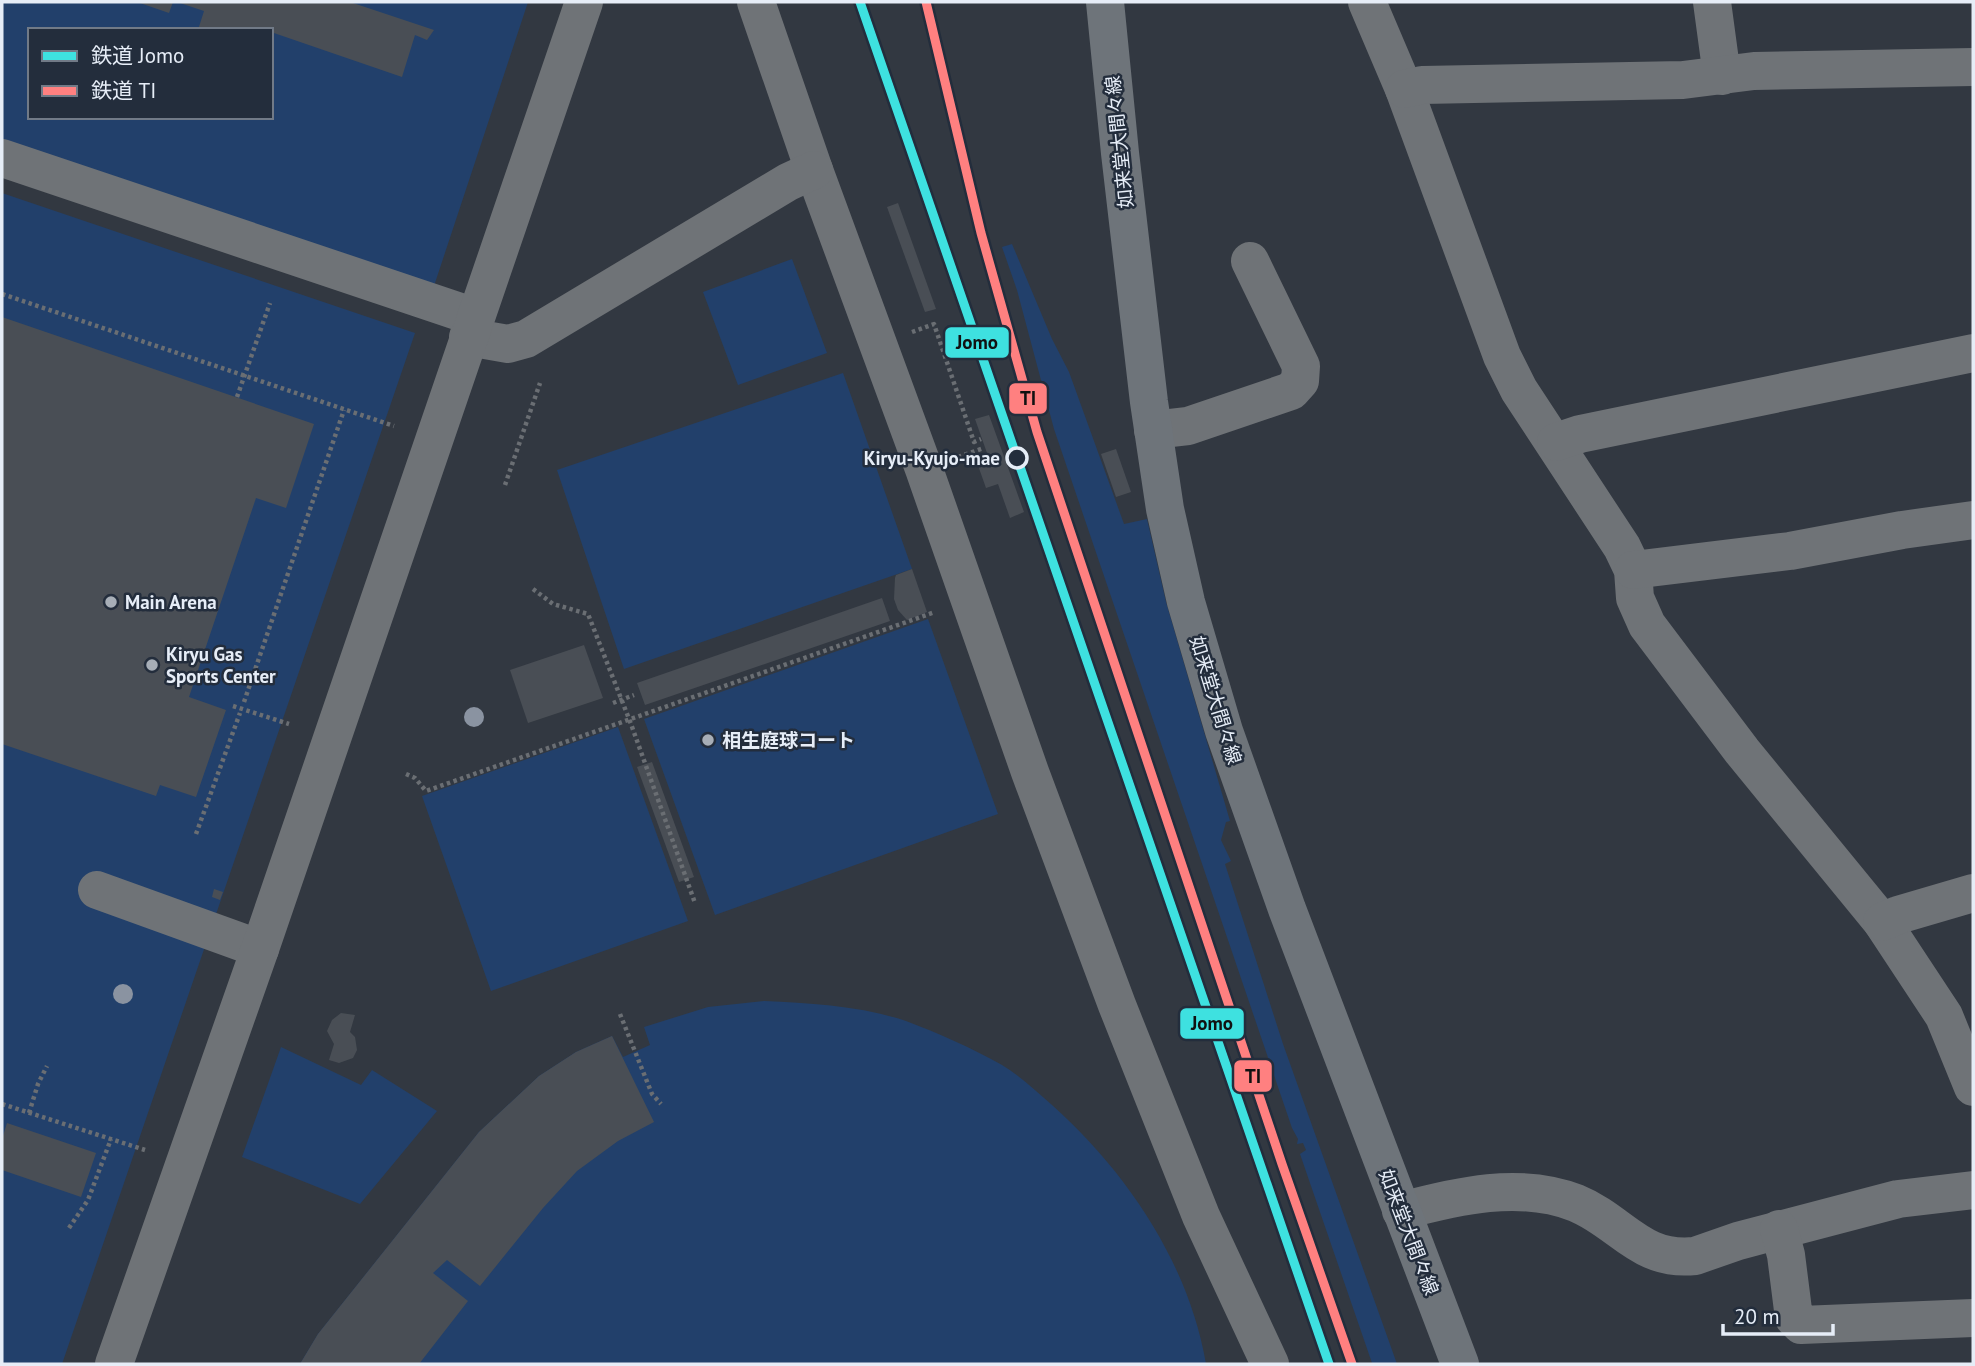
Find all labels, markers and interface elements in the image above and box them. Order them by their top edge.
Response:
legend [28,28,273,119]
text: 鉄道 Jomo [91,42,184,69]
street label: 如来堂大間々線 [1100,75,1138,209]
text: 鉄道 TI [91,77,156,104]
line badge: Jomo [944,326,1010,359]
text: Jomo [955,330,998,354]
line badge: TI [1008,382,1048,415]
text: TI [1020,386,1036,410]
place label: Kiryu-Kyujo-mae [864,446,1000,470]
marker: Kiryu-Kyujo-mae [1006,447,1028,469]
place label: Main Arena [125,590,217,614]
marker: Main Arena [103,594,119,610]
street label: 如来堂大間々線 [1185,633,1247,767]
place label: Kiryu Gas Sports Center [166,642,276,688]
marker: Kiryu Gas Sports Center [144,657,160,673]
place label: 相生庭球コート [722,728,855,752]
marker: 相生庭球コート [700,732,716,748]
line badge: Jomo [1179,1007,1245,1040]
text: Jomo [1190,1011,1233,1035]
line badge: TI [1233,1059,1273,1093]
text: TI [1245,1064,1261,1088]
street label: 如来堂大間々線 [1374,1166,1444,1298]
scale bar [1723,1292,1833,1336]
text: 20 m [1734,1303,1780,1330]

